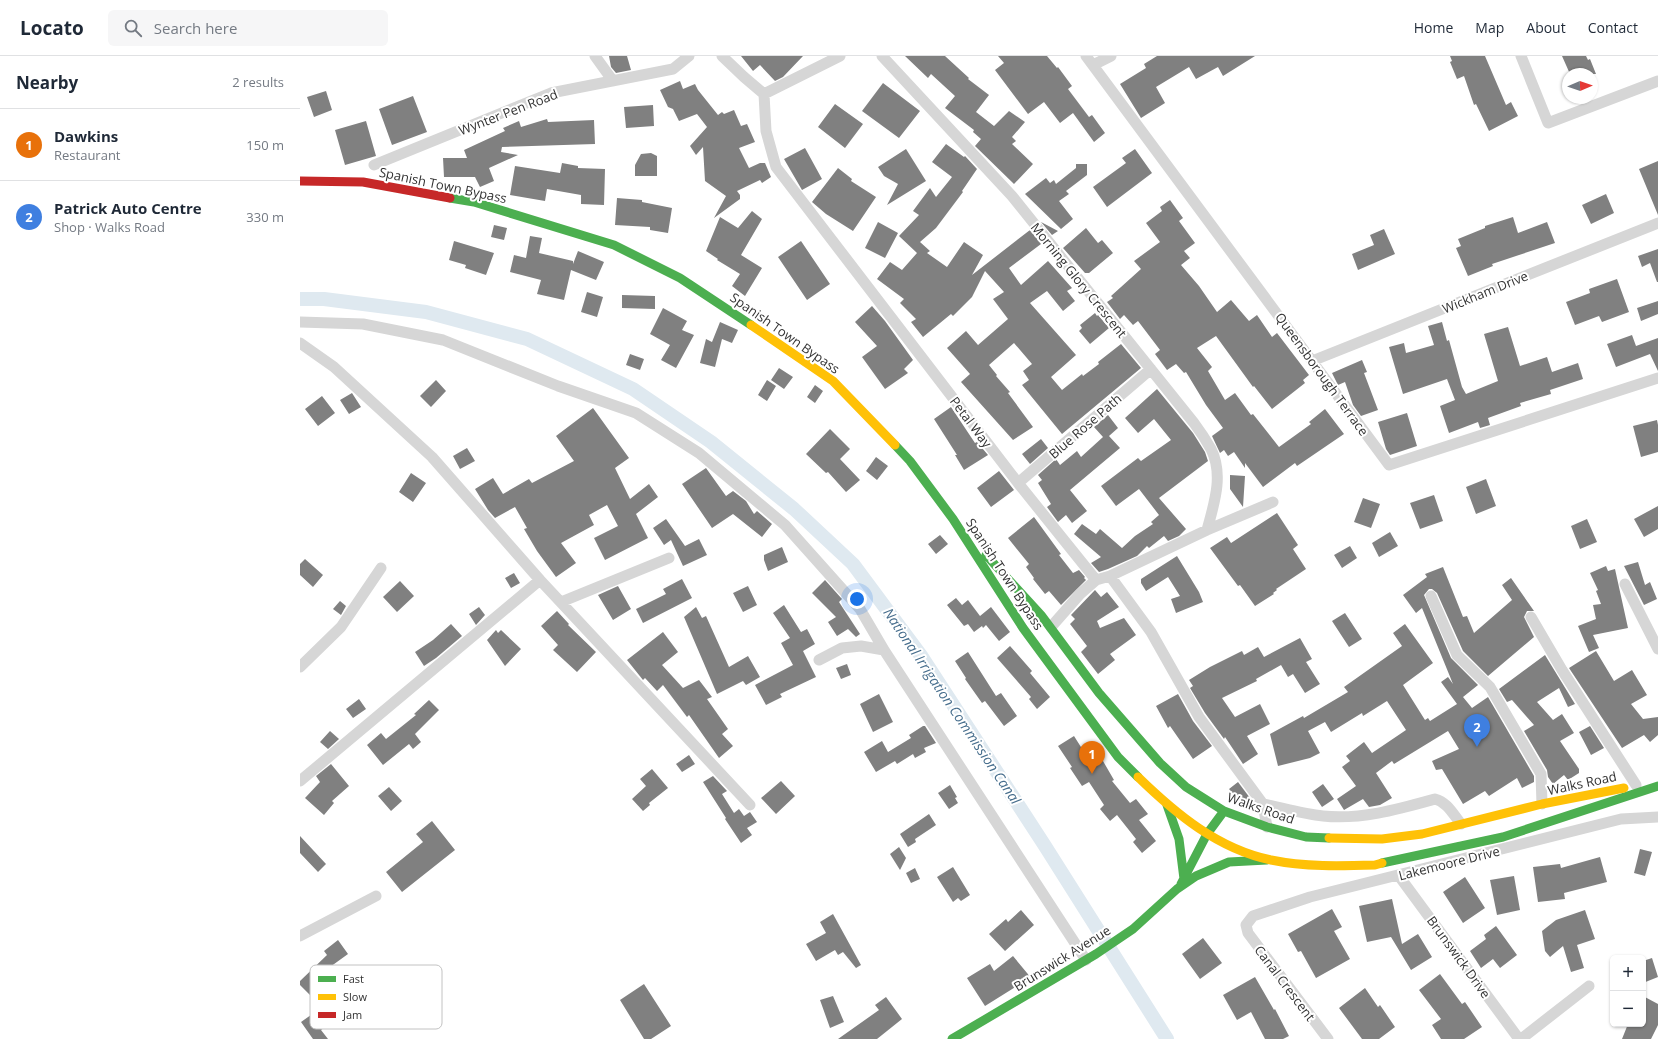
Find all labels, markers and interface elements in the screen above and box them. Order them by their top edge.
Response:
search box [108,10,388,46]
text: Locato [20,15,84,41]
icon: search [122,17,144,39]
text: Search here [154,18,237,38]
text: Home [1414,18,1453,37]
text: Map [1475,18,1504,37]
text: About [1526,18,1566,37]
text: Contact [1588,18,1638,37]
north arrow [1562,68,1598,104]
text: Nearby [16,71,78,94]
text: 2 results [232,73,284,91]
street label: Wynter Pen Road [456,85,560,139]
text: Dawkins [54,126,118,146]
text: 1 [25,136,33,154]
text: 150 m [246,136,284,154]
text: Restaurant [54,146,121,164]
street label: Spanish Town Bypass [378,163,508,207]
text: Patrick Auto Centre [54,198,202,218]
text: 2 [25,208,33,226]
text: 330 m [246,208,284,226]
text: Shop · Walks Road [54,218,165,236]
street label: Morning Glory Crescent [1027,219,1131,342]
street label: Wickham Drive [1440,267,1530,317]
street label: Spanish Town Bypass [727,288,843,378]
street label: Queensborough Terrace [1271,309,1373,439]
street label: Blue Rose Path [1045,389,1125,463]
street label: Petal Way [946,393,996,452]
street label: Spanish Town Bypass [962,515,1048,633]
your location [847,589,867,609]
water label: National Irrigation Commission Canal [879,604,1026,808]
pin: 2 [1464,714,1490,747]
pin: 1 [1079,741,1105,774]
street label: Walks Road [1546,767,1618,799]
street label: Walks Road [1225,788,1297,828]
street label: Lakemoore Drive [1397,842,1501,884]
street label: Brunswick Drive [1423,912,1495,1002]
street label: Brunswick Avenue [1010,921,1114,995]
street label: Canal Crescent [1251,941,1320,1025]
map controls [1610,955,1646,1027]
button: + [1610,955,1646,991]
legend [310,965,442,1029]
text: Fast [343,971,364,986]
text: Slow [343,989,367,1004]
button: − [1610,991,1646,1027]
text: Jam [342,1007,362,1022]

